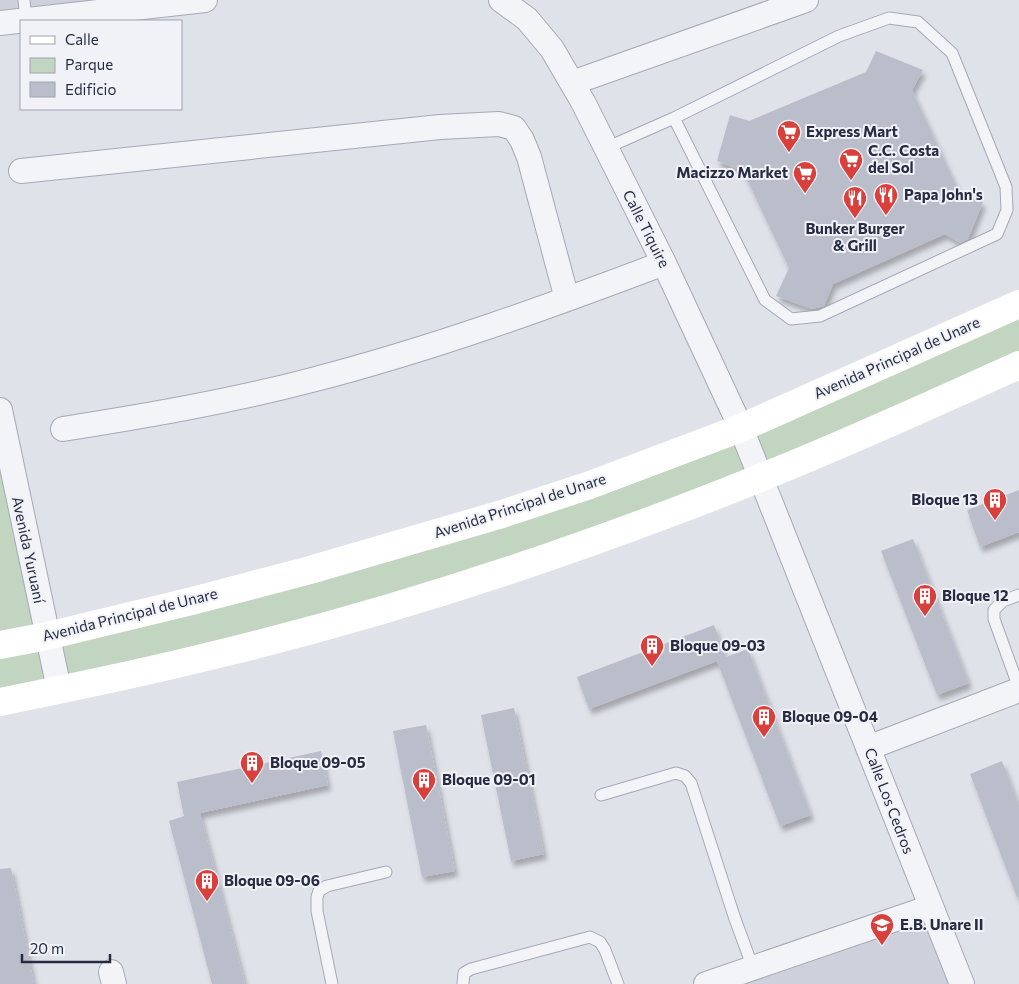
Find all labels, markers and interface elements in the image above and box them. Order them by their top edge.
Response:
legend [20,20,182,110]
text: Calle [65,30,99,48]
text: Parque [65,55,113,73]
text: Edificio [65,80,116,98]
supermarket icon: Express Mart [776,119,802,153]
place label: Express Mart [806,122,898,140]
place label: C.C. Costa del Sol [868,141,939,176]
supermarket icon: C.C. Costa del Sol [838,147,864,181]
supermarket icon: Macizzo Market [792,160,818,194]
place label: Macizzo Market [676,163,788,181]
restaurant icon: Papa John's [873,182,899,216]
restaurant icon: Bunker Burger & Grill [842,185,868,219]
place label: Papa John's [904,185,983,203]
street label: Calle Tiquire [620,187,674,270]
place label: Bunker Burger & Grill [805,219,905,254]
street label: Avenida Principal de Unare [811,312,983,402]
street label: Avenida Principal de Unare [431,469,608,541]
building icon: Bloque 13 [982,487,1008,521]
place label: Bloque 13 [911,490,978,508]
street label: Avenida Yuruaní [9,495,49,606]
building icon: Bloque 12 [912,583,938,617]
street label: Avenida Principal de Unare [40,584,219,645]
place label: Bloque 12 [942,586,1008,604]
building icon: Bloque 09-03 [639,633,665,667]
place label: Bloque 09-03 [670,636,766,654]
building icon: Bloque 09-04 [751,704,777,738]
place label: Bloque 09-04 [782,707,878,725]
street label: Calle Los Cedros [861,745,918,856]
building icon: Bloque 09-05 [239,750,265,784]
place label: Bloque 09-05 [270,753,366,771]
building icon: Bloque 09-01 [411,767,437,801]
place label: Bloque 09-01 [442,770,536,788]
building icon: Bloque 09-06 [194,868,220,902]
place label: Bloque 09-06 [224,871,320,889]
school or university icon: E.B. Unare II [869,912,895,946]
place label: E.B. Unare II [900,915,983,933]
scale bar [22,932,110,964]
text: 20 m [30,939,64,957]

